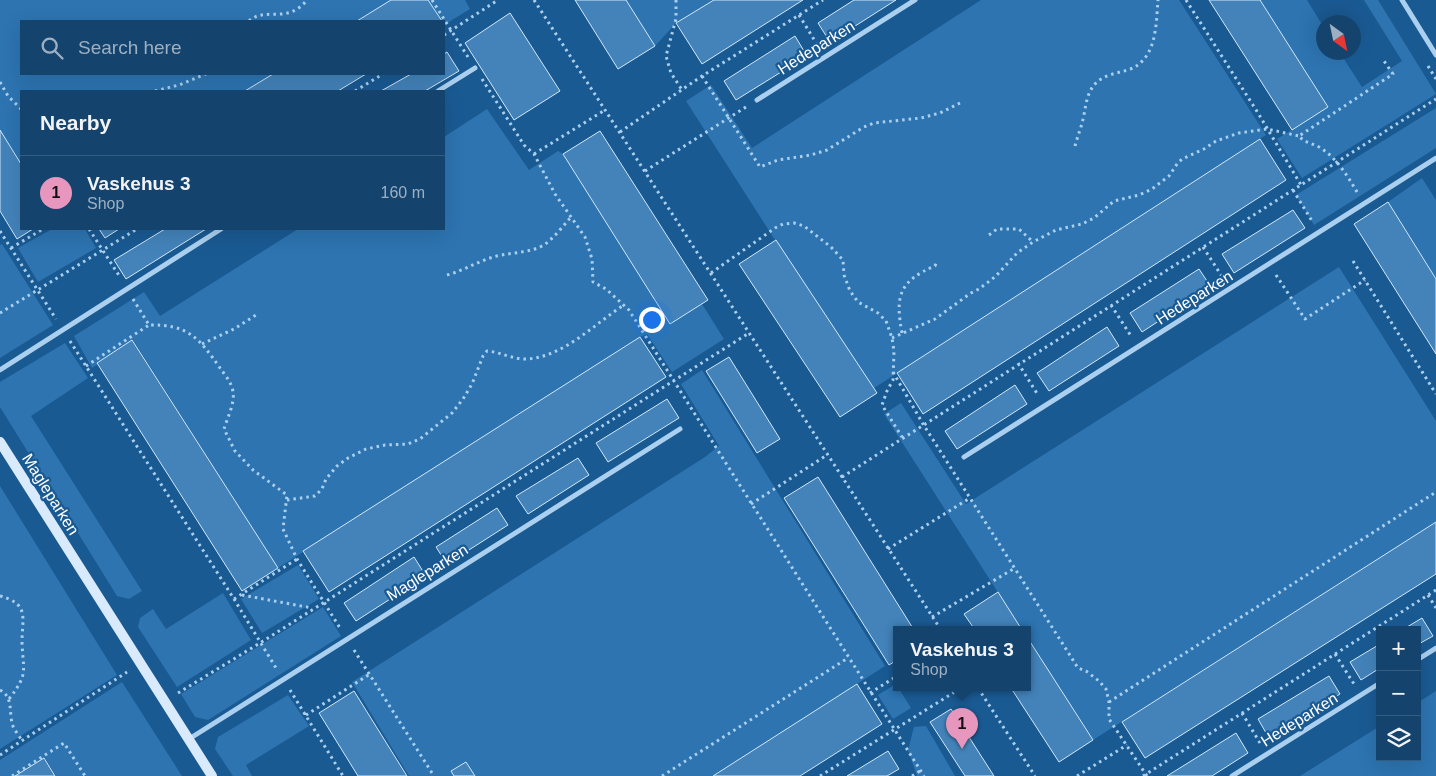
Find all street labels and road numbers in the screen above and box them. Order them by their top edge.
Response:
street label: Hedeparken [775,17,858,78]
street label: Hedeparken [1153,267,1236,328]
street label: Magleparken [19,451,82,538]
street label: Magleparken [384,541,471,604]
street label: Hedeparken [1258,689,1341,750]

